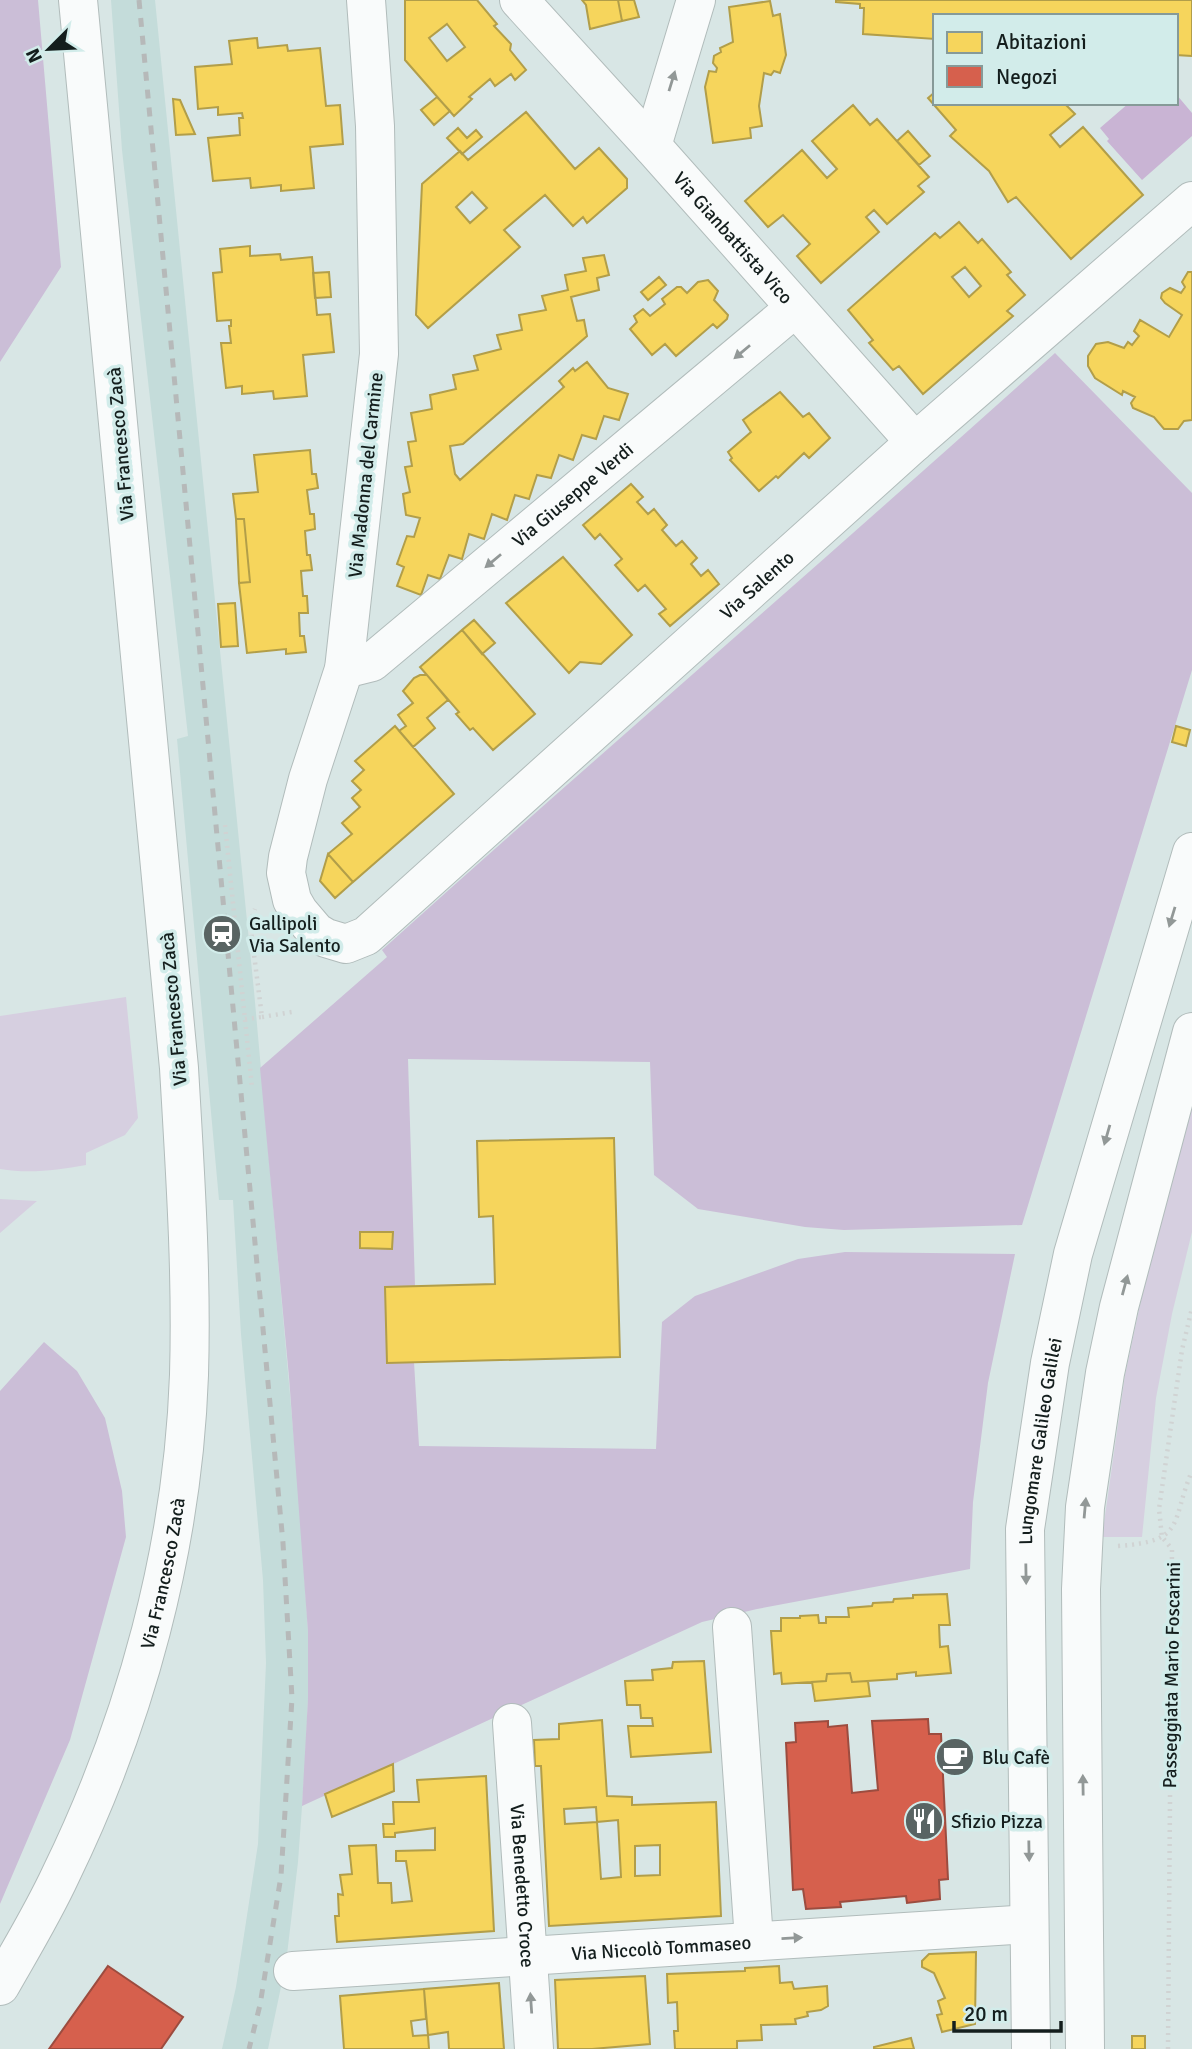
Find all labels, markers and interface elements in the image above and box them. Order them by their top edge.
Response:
north arrow [14,14,84,84]
legend [933,14,1178,105]
text: Abitazioni [996,29,1087,55]
text: N [21,45,48,66]
text: Negozi [996,64,1058,90]
one-way arrow [667,70,677,91]
street label: Via Gianbattista Vico [668,167,798,309]
one-way arrow [734,344,751,359]
street label: Via Francesco Zacà [102,366,140,522]
street label: Via Madonna del Carmine [343,371,389,579]
street label: Via Giuseppe Verdi [507,438,638,553]
street label: Via Salento [715,546,799,625]
one-way arrow [484,553,501,568]
one-way arrow [1166,907,1177,928]
place label: Gallipoli Via Salento [249,912,341,958]
station icon: Gallipoli Via Salento [201,913,243,955]
street label: Via Francesco Zacà [155,931,193,1087]
one-way arrow [1102,1125,1112,1146]
one-way arrow [1120,1273,1131,1295]
street label: Lungomare Galileo Galilei [1014,1335,1068,1545]
street label: Via Francesco Zacà [136,1496,191,1652]
one-way arrow [1080,1497,1091,1519]
street label: Passeggiata Mario Foscarini [1158,1561,1186,1789]
one-way arrow [1020,1563,1032,1585]
cafe icon: Blu Cafè [934,1736,976,1778]
place label: Blu Cafè [982,1746,1050,1770]
one-way arrow [1078,1774,1089,1796]
restaurant icon: Sfizio Pizza [903,1800,945,1842]
street label: Via Benedetto Croce [504,1803,539,1968]
place label: Sfizio Pizza [951,1810,1043,1834]
one-way arrow [1023,1840,1034,1862]
street label: Via Niccolò Tommaseo [571,1931,752,1966]
one-way arrow [781,1932,803,1943]
scale bar [954,1990,1061,2034]
one-way arrow [525,1991,536,2013]
text: 20 m [964,2001,1008,2027]

